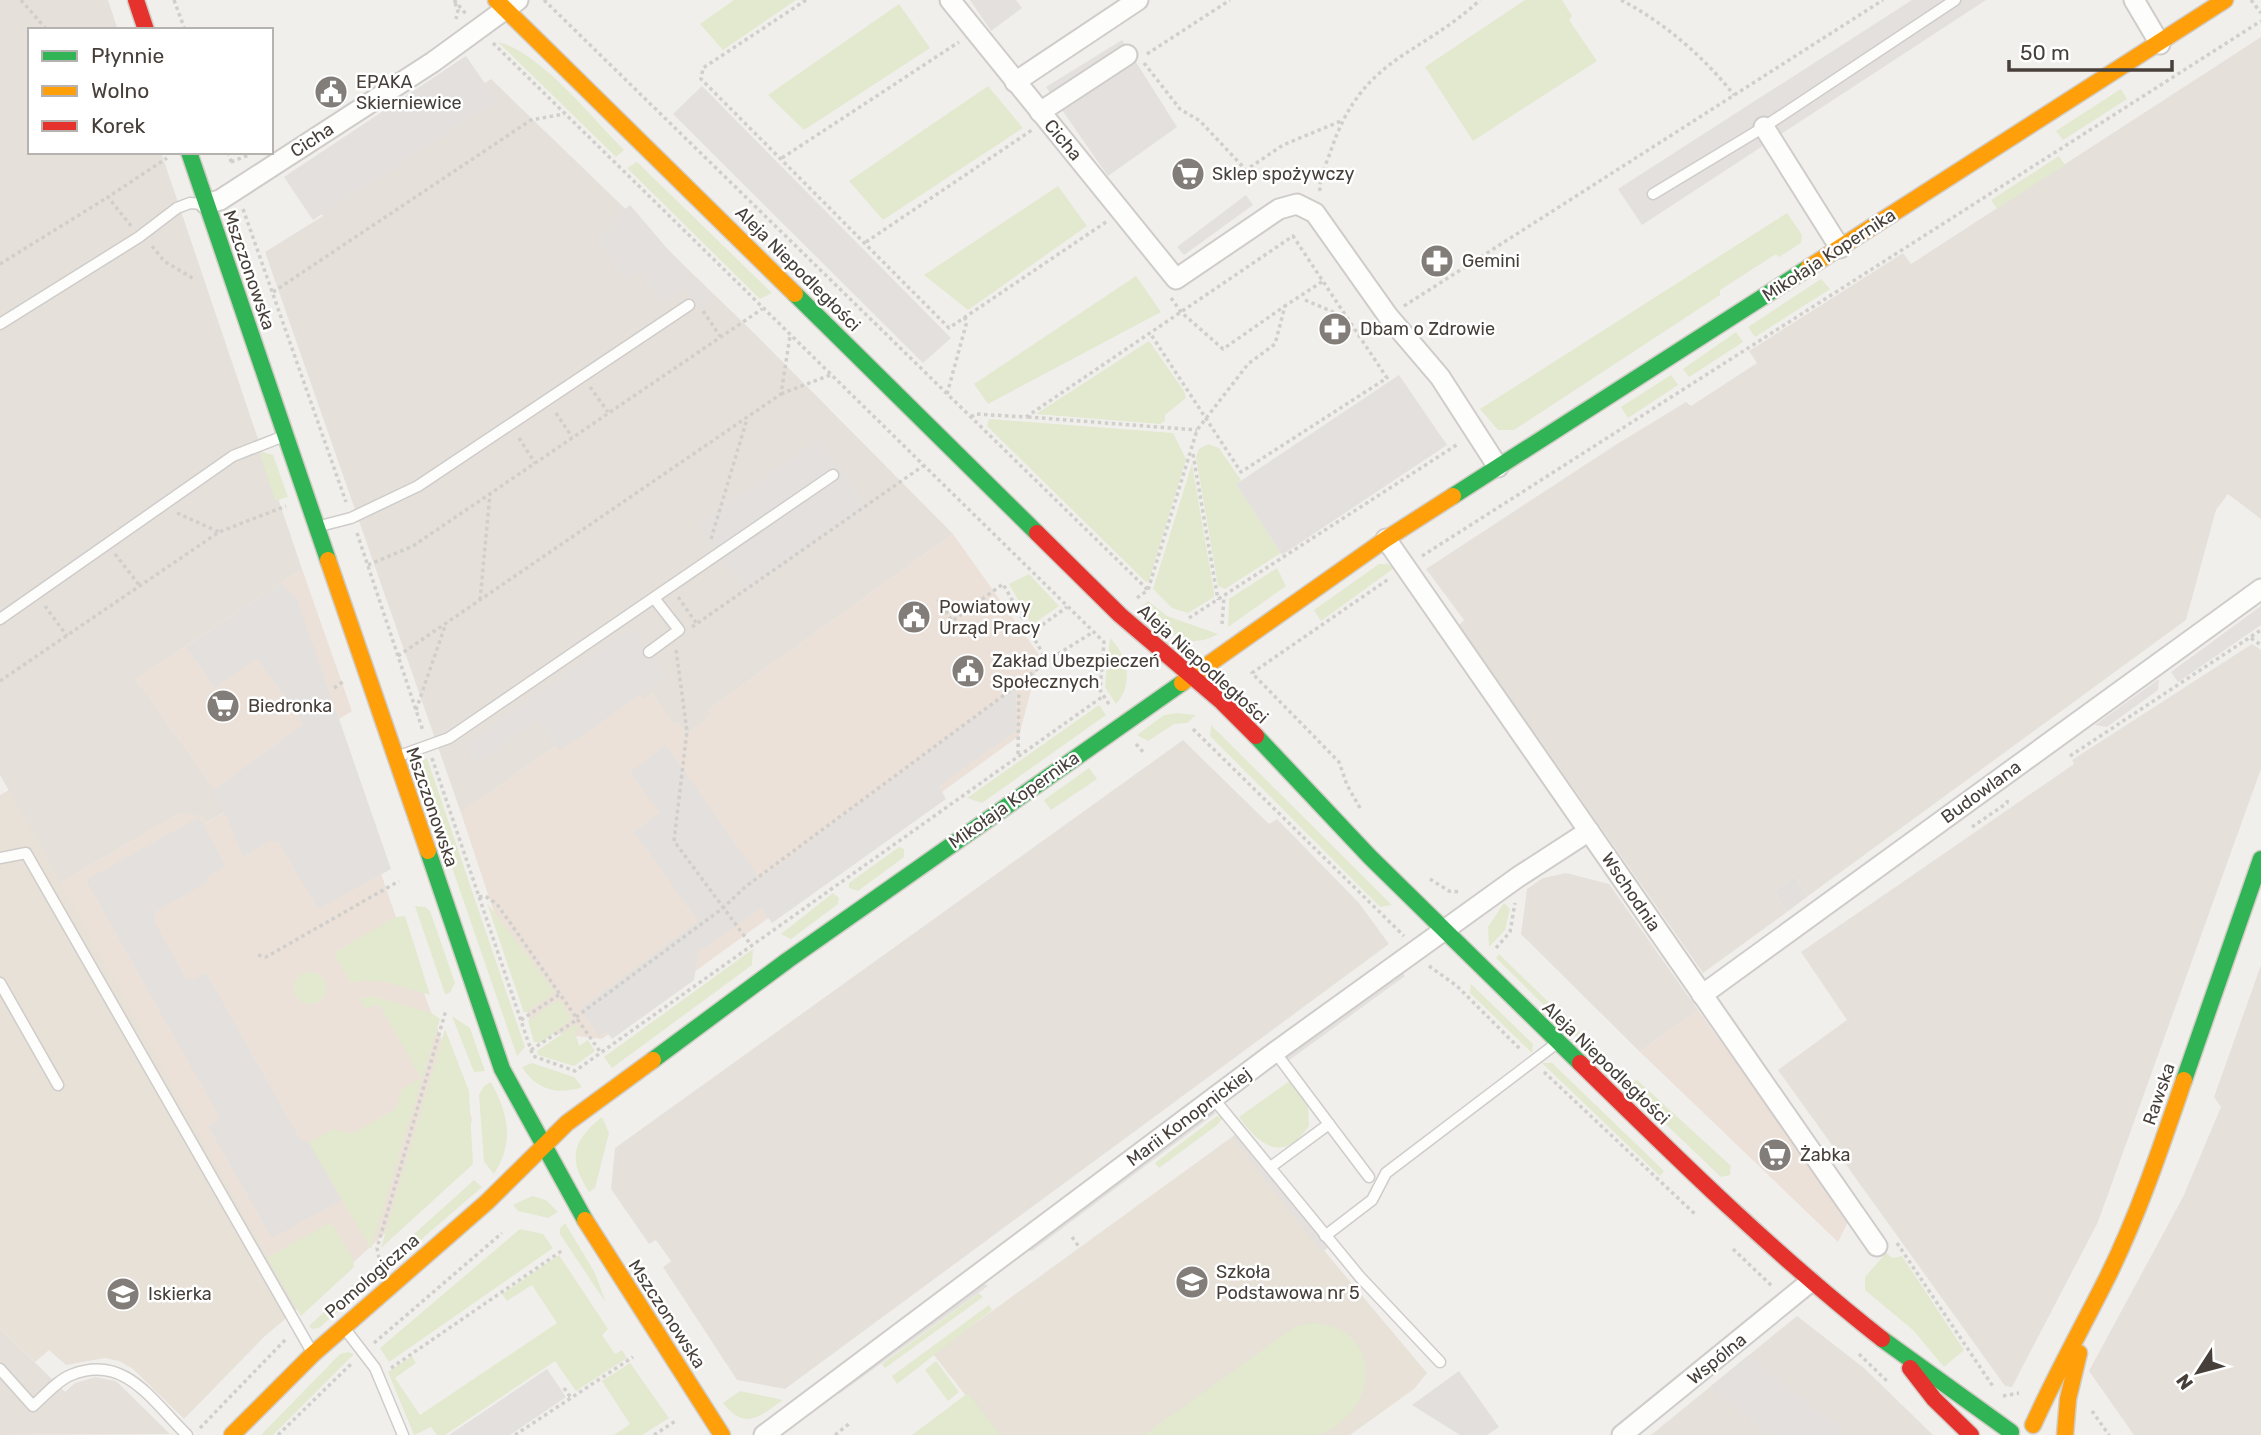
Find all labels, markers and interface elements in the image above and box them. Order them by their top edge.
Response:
legend [28,28,273,154]
scale bar [2009,28,2172,72]
text: 50 m [2020,40,2070,65]
text: Płynnie [91,43,164,68]
place label: EPAKA Skierniewice [356,71,462,114]
public building icon: EPAKA Skierniewice [312,73,350,111]
text: Wolno [91,78,149,103]
text: Korek [91,113,146,138]
street label: Cicha [1039,115,1087,165]
street label: Cicha [286,118,338,162]
supermarket icon: Sklep spożywczy [1169,155,1207,193]
place label: Sklep spożywczy [1212,163,1355,185]
street label: Aleja Niepodległości [731,202,865,336]
street label: Mikołaja Kopernika [1758,204,1900,306]
street label: Mszczonowska [218,207,280,333]
pharmacy icon: Gemini [1418,242,1456,280]
place label: Gemini [1462,250,1520,272]
pharmacy icon: Dbam o Zdrowie [1316,310,1354,348]
place label: Dbam o Zdrowie [1360,318,1495,340]
place label: Powiatowy Urząd Pracy [939,596,1041,639]
public building icon: Powiatowy Urząd Pracy [895,598,933,636]
street label: Aleja Niepodległości [1133,600,1273,728]
place label: Zakład Ubezpieczeń Społecznych [992,650,1160,693]
public building icon: Zakład Ubezpieczeń Społecznych [949,652,987,690]
supermarket icon: Biedronka [204,687,242,725]
place label: Biedronka [248,695,332,717]
street label: Mszczonowska [401,744,463,870]
street label: Mikołaja Kopernika [944,747,1084,853]
street label: Budowlana [1937,756,2025,828]
street label: Wschodnia [1597,848,1665,936]
street label: Aleja Niepodległości [1538,997,1674,1129]
street label: Rawska [2138,1060,2180,1128]
street label: Marii Konopnickiej [1122,1063,1256,1171]
supermarket icon: Żabka [1756,1136,1794,1174]
place label: Żabka [1800,1144,1851,1166]
street label: Pomologiczna [320,1229,424,1323]
street label: Mszczonowska [624,1255,710,1373]
place label: Szkoła Podstawowa nr 5 [1216,1261,1360,1304]
school or university icon: Szkoła Podstawowa nr 5 [1173,1263,1211,1301]
school or university icon: Iskierka [104,1275,142,1313]
place label: Iskierka [148,1283,212,1305]
street label: Wspólna [1683,1329,1751,1389]
north arrow [2163,1337,2233,1407]
text: N [2171,1369,2198,1394]

